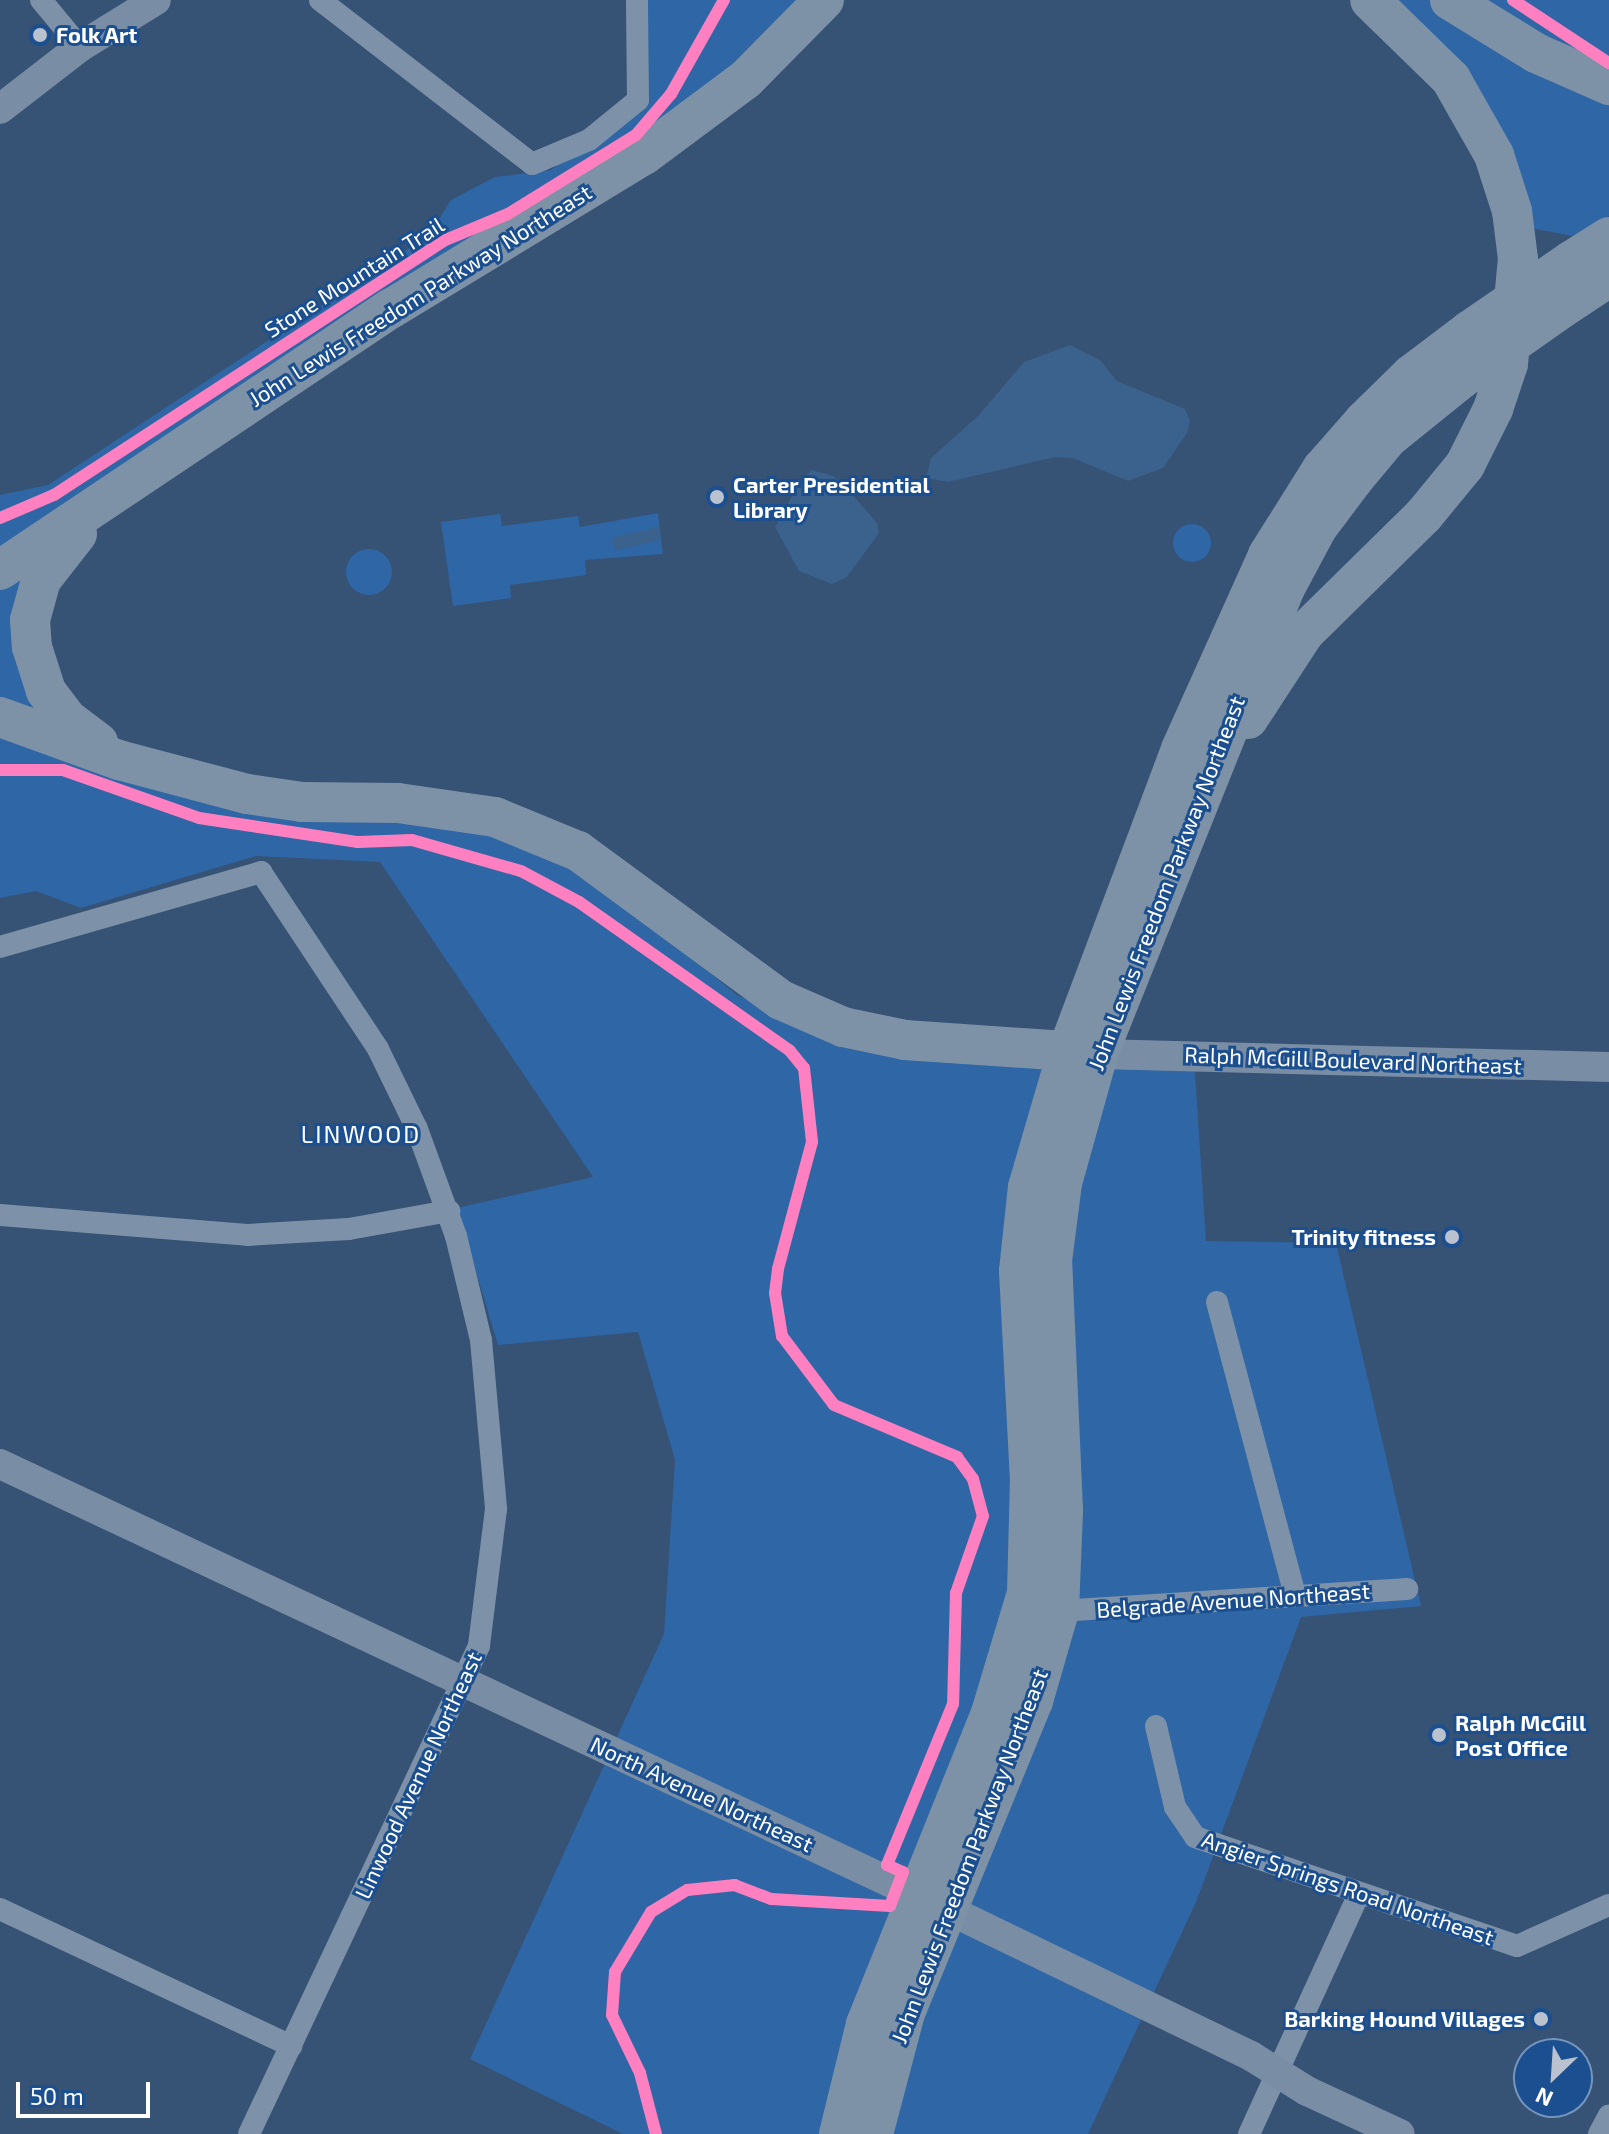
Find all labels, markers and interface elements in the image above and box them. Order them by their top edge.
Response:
place label: Folk Art [56,22,138,48]
marker: Folk Art [31,26,49,44]
street label: John Lewis Freedom Parkway Northeast [244,178,596,412]
street label: Stone Mountain Trail [259,211,449,343]
place label: Carter Presidential Library [733,471,930,522]
marker: Carter Presidential Library [708,488,726,506]
street label: John Lewis Freedom Parkway Northeast [1082,692,1250,1074]
street label: Ralph McGill Boulevard Northeast [1184,1041,1522,1079]
district label: LINWOOD [301,1120,421,1148]
place label: Trinity fitness [1291,1224,1436,1250]
marker: Trinity fitness [1443,1228,1461,1246]
street label: Belgrade Avenue Northeast [1095,1577,1371,1623]
street label: Linwood Avenue Northeast [349,1647,487,1903]
street label: John Lewis Freedom Parkway Northeast [885,1665,1053,2047]
place label: Ralph McGill Post Office [1455,1709,1586,1760]
marker: Ralph McGill Post Office [1430,1726,1448,1744]
street label: North Avenue Northeast [586,1731,818,1857]
street label: Angier Springs Road Northeast [1198,1825,1498,1951]
place label: Barking Hound Villages [1284,2006,1525,2032]
marker: Barking Hound Villages [1532,2010,1550,2028]
north arrow [1513,2038,1593,2118]
scale bar [20,2066,154,2116]
text: 50 m [30,2081,84,2110]
text: N [1531,2083,1556,2113]

